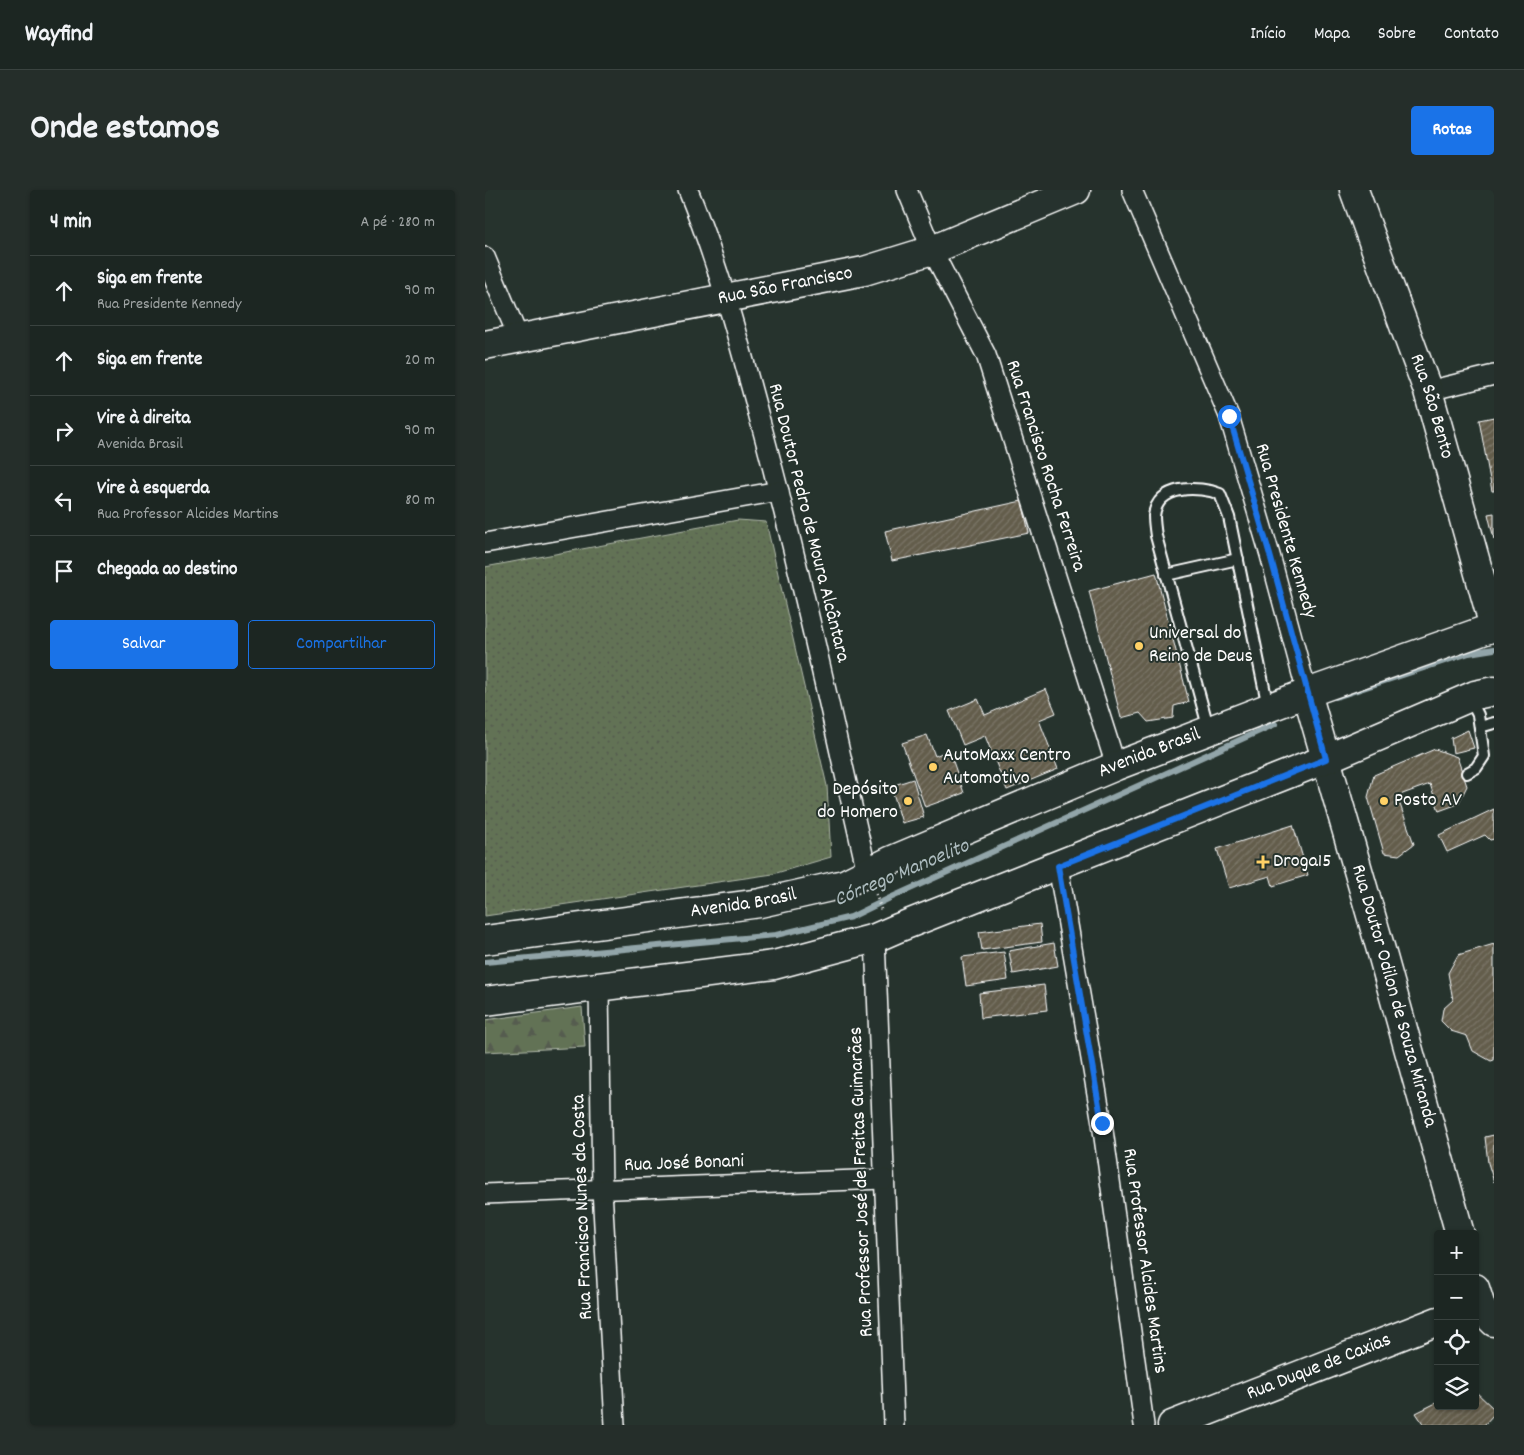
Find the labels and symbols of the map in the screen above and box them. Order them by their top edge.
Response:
street label: Rua São Francisco [716,259,855,313]
street label: Rua São Bento [1402,350,1460,462]
street label: Rua Francisco Rocha Ferreira [998,357,1093,576]
street label: Rua Doutor Pedro de Moura Alcântara [760,381,856,666]
route start [1218,405,1241,428]
street label: Rua Presidente Kennedy [1247,440,1324,623]
place label: Universal do Reino de Deus [1149,620,1253,671]
marker: Universal do Reino de Deus [1133,640,1145,652]
street label: Avenida Brasil [1094,721,1205,786]
place label: AutoMaxx Centro Automotivo [943,742,1071,793]
marker: AutoMaxx Centro Automotivo [927,761,939,773]
place label: Depósito do Homero [817,776,898,827]
place label: Posto AV [1394,787,1462,815]
marker: Depósito do Homero [902,795,914,807]
marker: Posto AV [1378,795,1390,807]
water label: Córrego Manoelito [830,831,976,916]
place label: Droga15 [1273,848,1331,876]
marker: Droga15 [1257,856,1269,868]
street label: Rua Doutor Odilon de Souza Miranda [1343,861,1444,1131]
street label: Avenida Brasil [689,881,800,926]
street label: Rua Professor José de Freitas Guimarães [843,1026,881,1338]
street label: Rua Francisco Nunes da Costa [565,1093,601,1320]
route end [1091,1112,1114,1135]
street label: Rua Professor Alcides Martins [1114,1147,1174,1375]
street label: Rua José Bonani [624,1148,745,1180]
street label: Rua Duque de Caxias [1243,1327,1396,1408]

